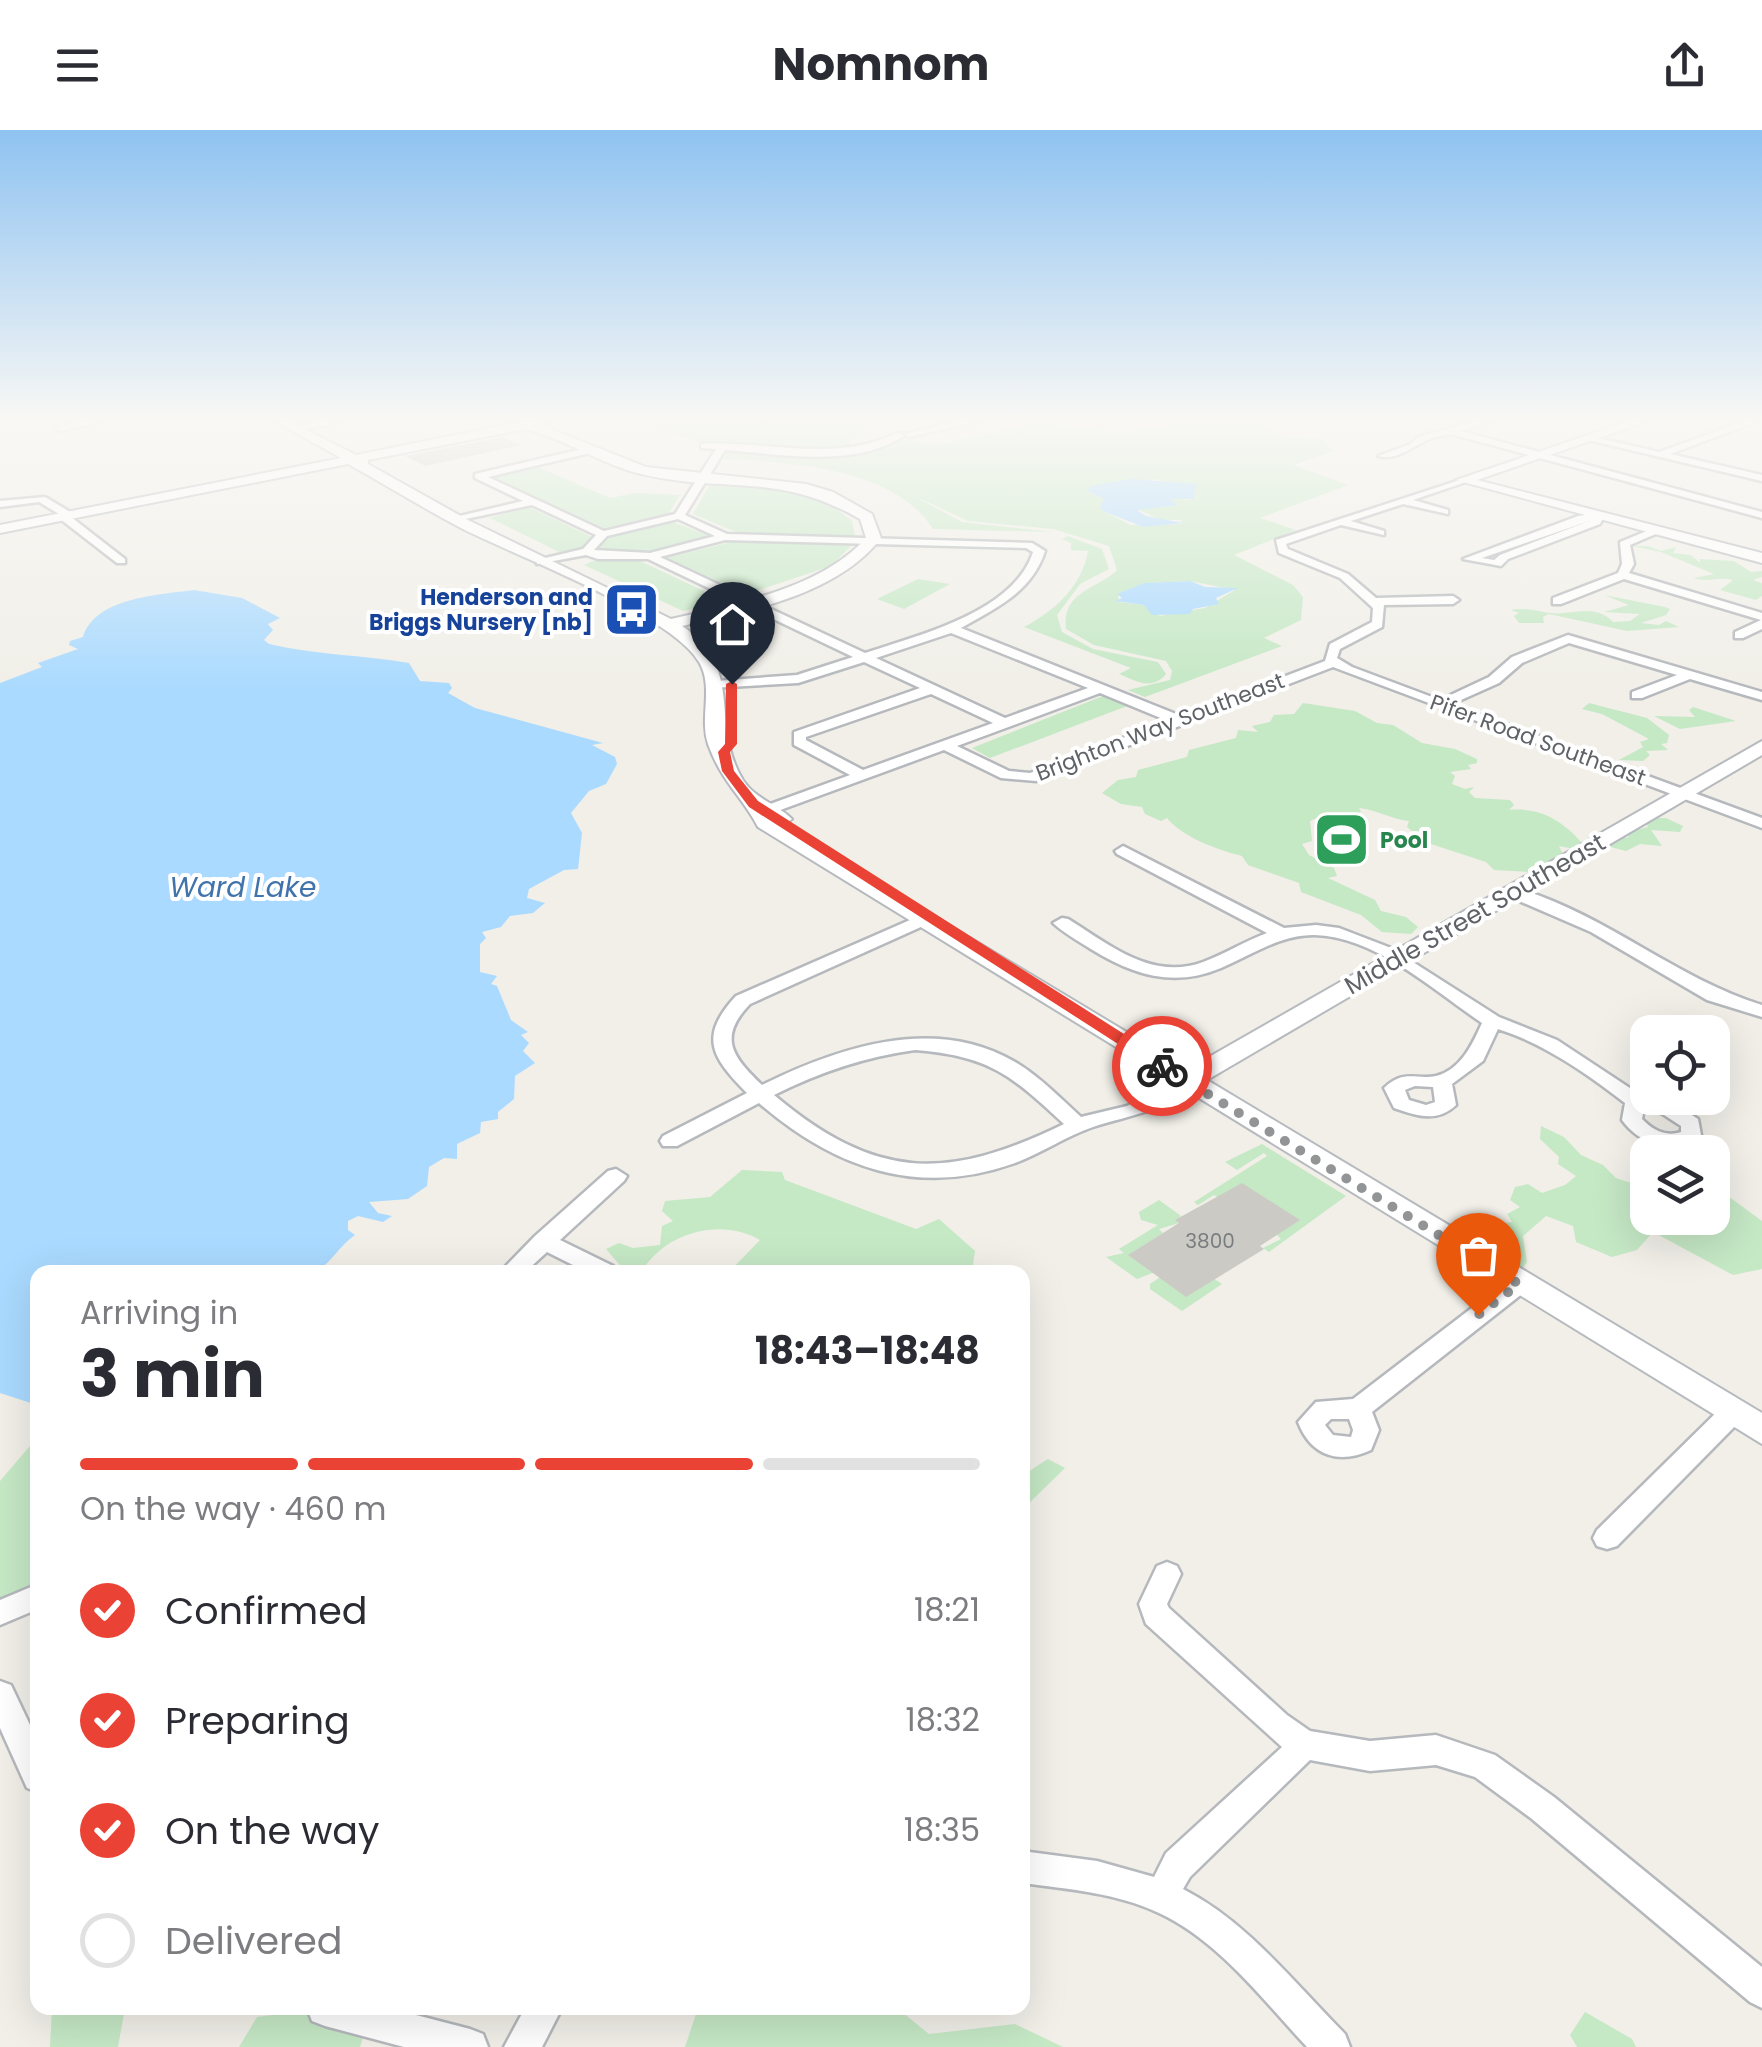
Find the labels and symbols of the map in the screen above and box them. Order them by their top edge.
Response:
bus stop icon: Henderson and Briggs Nursery [nb] [602,580,662,640]
place label: Henderson and Briggs Nursery [nb] [369,582,593,638]
pin [690,582,775,685]
street label: Brighton Way Southeast [1031,665,1289,789]
street label: Pifer Road Southeast [1426,687,1650,793]
sports icon: Pool [1311,810,1371,870]
street label: Middle Street Southeast [1338,825,1612,1003]
place label: Pool [1380,825,1428,856]
water label: Ward Lake [170,868,316,907]
courier [1112,1016,1212,1116]
pin [1436,1213,1521,1316]
house number: 3800 [1185,1227,1235,1255]

